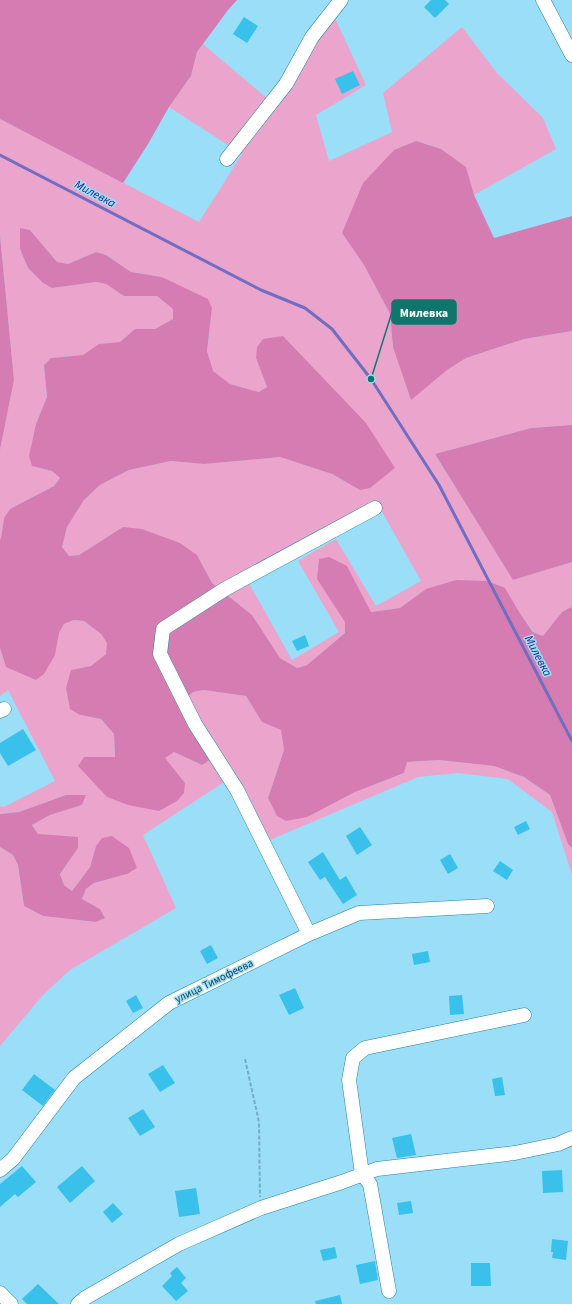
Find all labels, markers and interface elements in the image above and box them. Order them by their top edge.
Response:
water label: Милевка [71,176,119,212]
callout: Милевка [392,300,456,324]
text: Милевка [400,305,448,322]
water label: Милевка [520,632,556,680]
street label: улица Тимофеева [172,955,256,1007]

